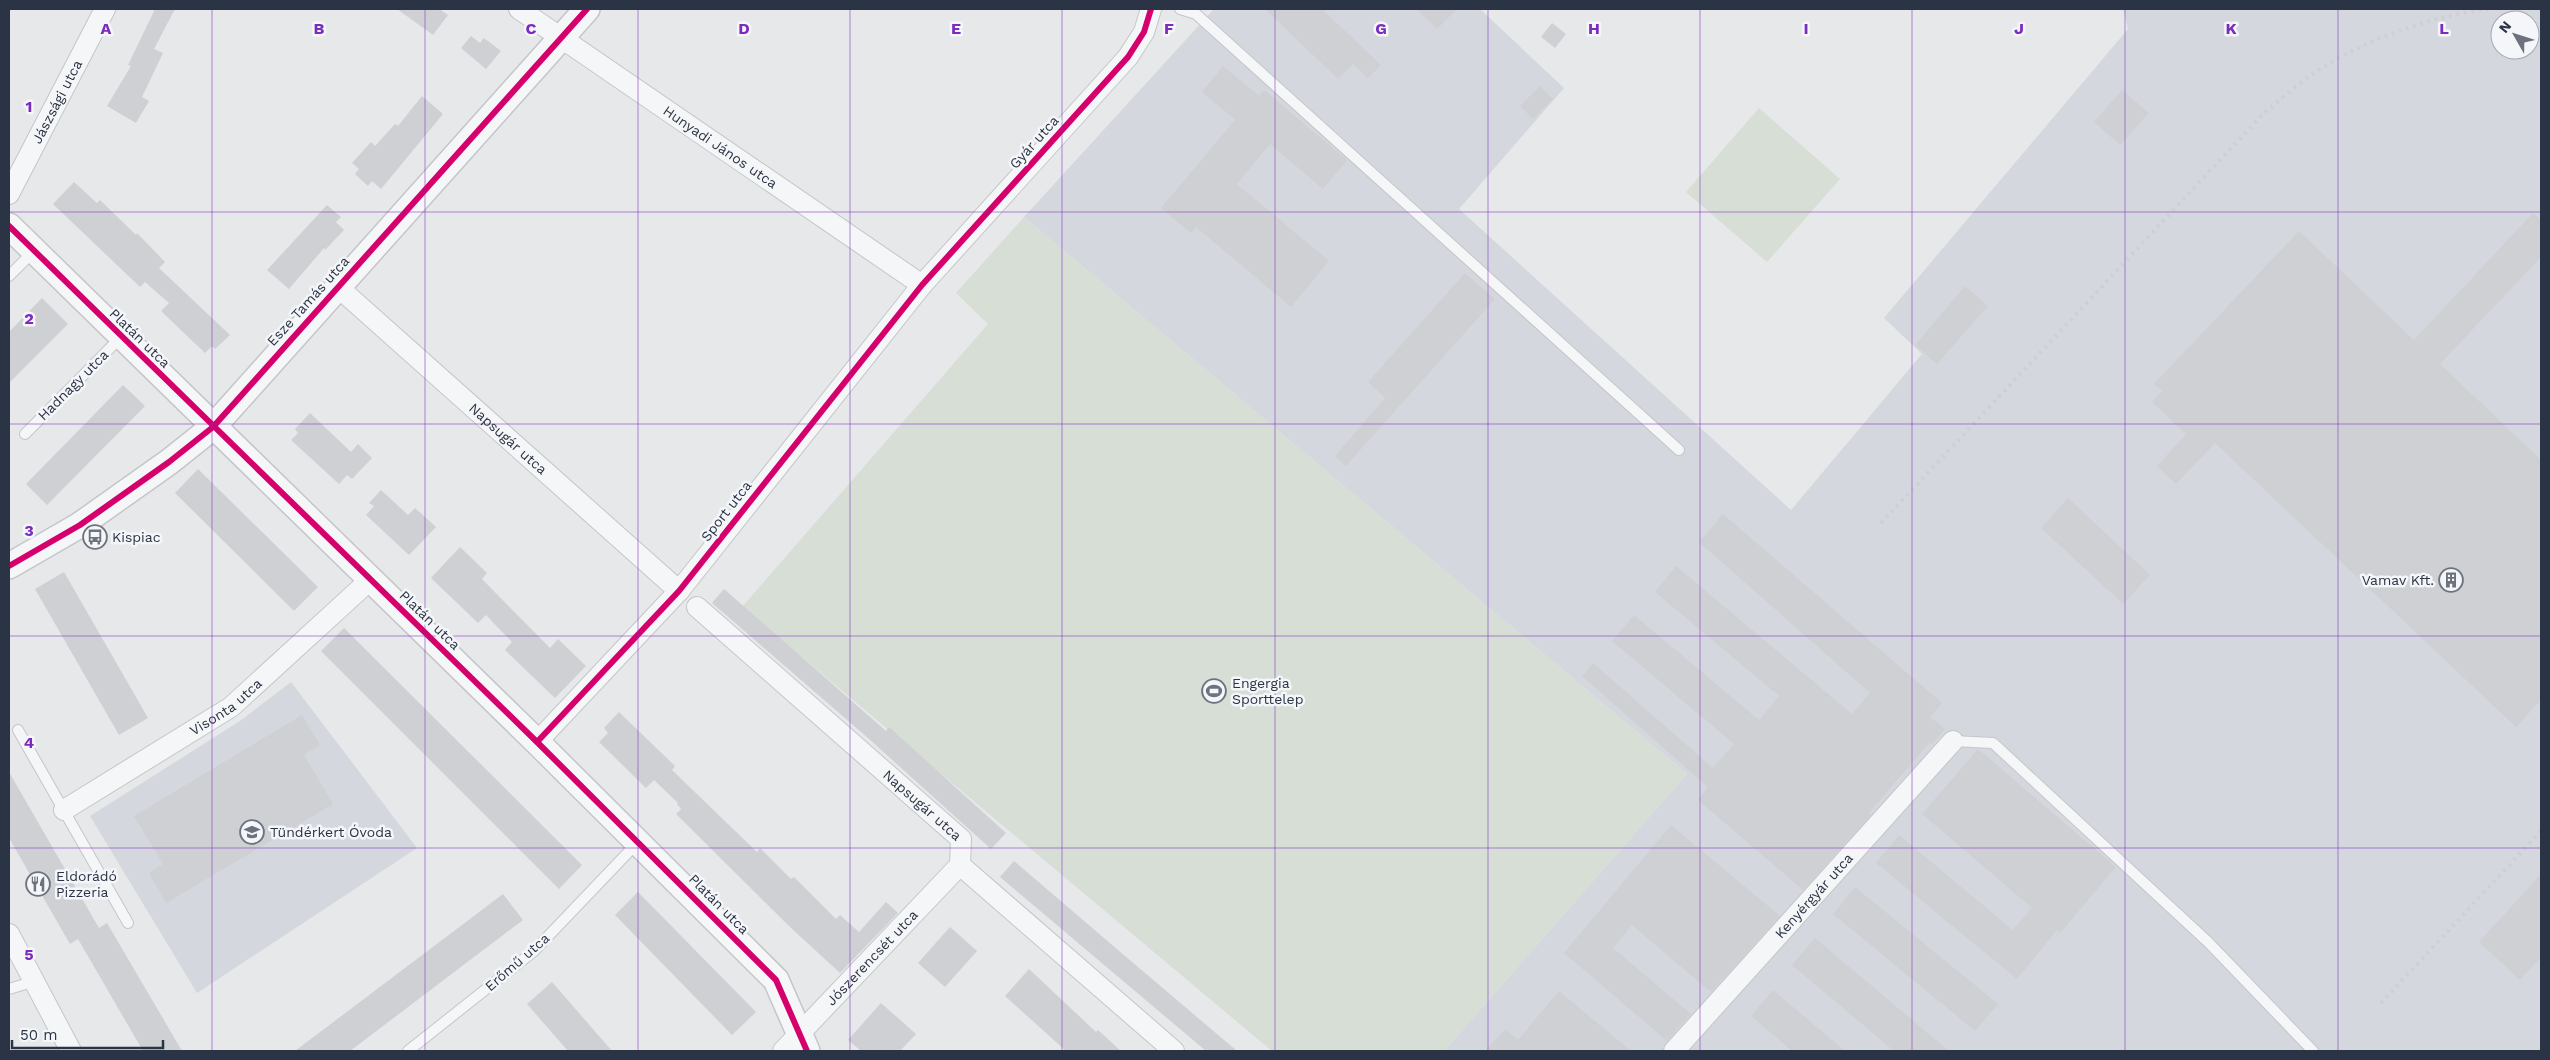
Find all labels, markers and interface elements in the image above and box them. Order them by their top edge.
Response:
north arrow [2490,10,2540,60]
text: N [2495,18,2514,36]
text: A [101,19,112,38]
text: B [314,19,325,38]
text: C [526,19,537,38]
text: D [738,19,750,38]
text: E [951,19,961,38]
text: F [1164,19,1174,38]
text: G [1375,19,1387,38]
text: H [1588,19,1600,38]
text: I [1803,19,1809,38]
text: J [2014,19,2024,38]
text: K [2225,19,2237,38]
text: L [2439,19,2449,38]
street label: Jászsági utca [29,57,85,146]
text: 1 [26,97,32,116]
street label: Hunyadi János utca [660,102,780,191]
street label: Gyár utca [1006,112,1062,172]
street label: Esze Tamás utca [264,253,352,349]
street label: Platán utca [106,305,174,371]
text: 2 [24,309,34,328]
street label: Hadnagy utca [35,346,112,423]
street label: Napsugár utca [466,400,550,478]
street label: Sport utca [697,478,755,544]
text: 3 [24,521,34,540]
bus stop icon: Kispiac [82,524,108,550]
place label: Kispiac [112,529,161,545]
building icon: Vamav Kft. [2438,567,2464,593]
place label: Vamav Kft. [2362,572,2434,588]
street label: Platán utca [396,587,464,653]
street label: Visonta utca [187,675,265,739]
place label: Engergia Sporttelep [1232,675,1303,707]
sports icon: Engergia Sporttelep [1201,678,1227,704]
text: 4 [24,733,34,752]
street label: Napsugár utca [880,766,965,844]
school or university icon: Tündérkert Óvoda [239,819,265,845]
place label: Tündérkert Óvoda [270,824,392,840]
street label: Kenyérgyár utca [1771,850,1856,941]
place label: Eldorádó Pizzeria [56,868,117,900]
restaurant icon: Eldorádó Pizzeria [25,871,51,897]
street label: Platán utca [686,871,752,937]
street label: Jószerencsét utca [823,907,921,1008]
street label: Erőmű utca [482,930,552,994]
text: 5 [24,945,34,964]
scale bar [12,1018,164,1050]
text: 50 m [20,1026,57,1044]

